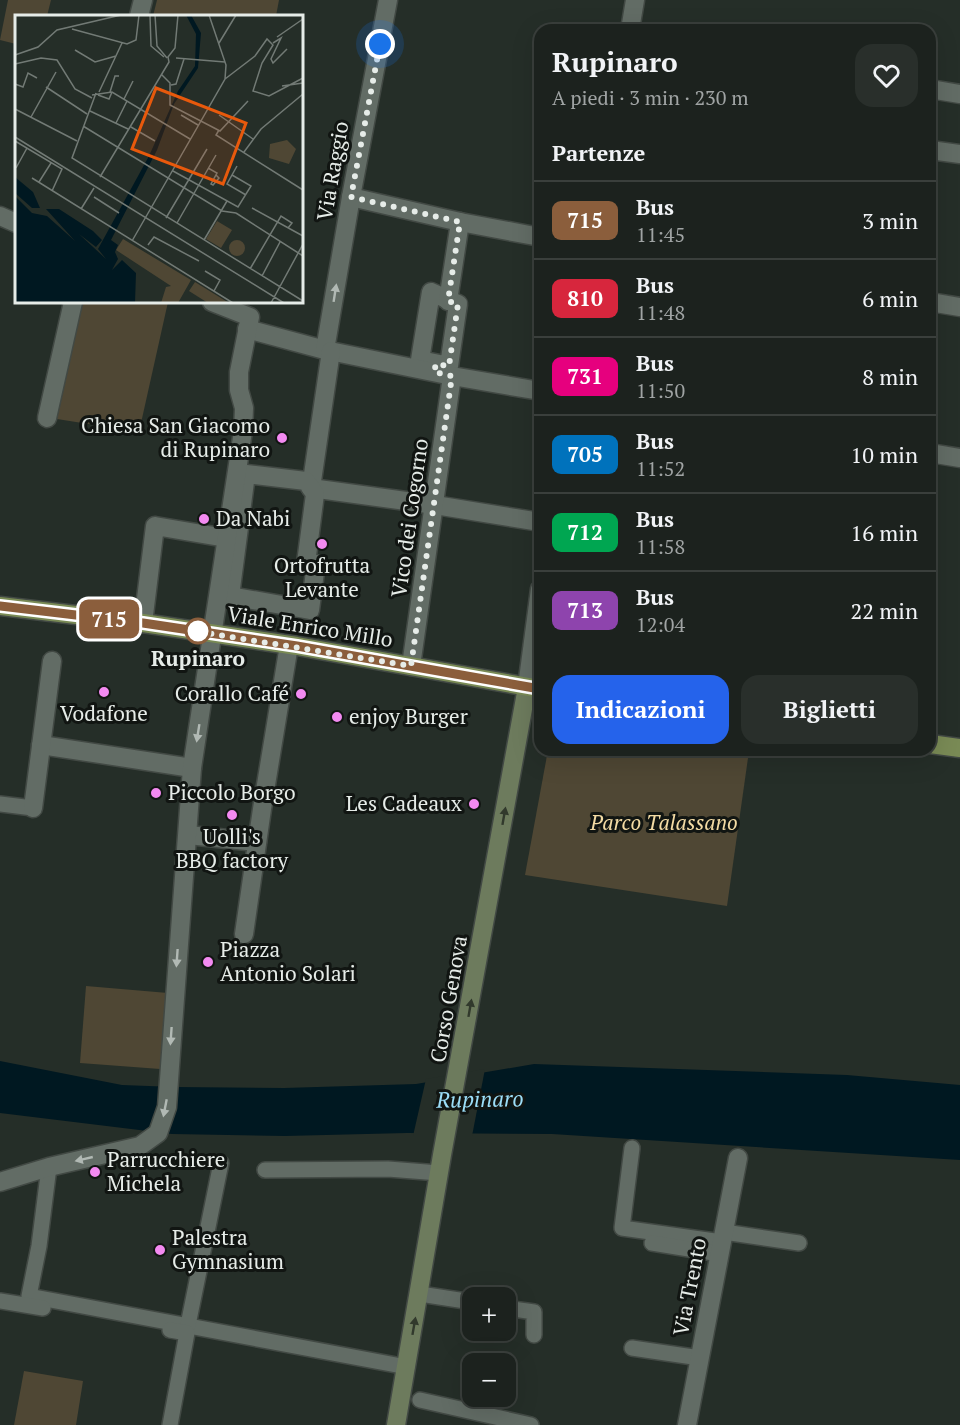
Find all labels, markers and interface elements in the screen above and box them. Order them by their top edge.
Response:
inset map [15,15,303,303]
your location [365,29,395,59]
text: Rupinaro [552,43,678,80]
button: heart [855,44,918,107]
text: A piedi · 3 min · 230 m [552,84,748,111]
street label: Via Raggio [310,119,355,223]
text: Partenze [552,138,645,167]
text: Bus [636,192,674,221]
text: 715 [567,206,603,234]
text: 3 min [862,206,918,235]
text: 11:45 [636,221,685,248]
text: Bus [636,270,674,299]
one-way arrow [331,283,340,302]
text: 810 [567,284,603,312]
text: 6 min [862,284,918,313]
text: 11:48 [636,299,685,326]
text: Bus [636,348,674,377]
text: 731 [567,362,603,390]
text: 8 min [862,362,918,391]
text: 11:50 [636,377,685,404]
place label: Chiesa San Giacomo di Rupinaro [81,411,270,463]
text: Bus [636,426,674,455]
marker: Chiesa San Giacomo di Rupinaro [275,431,289,445]
street label: Vico dei Cogorno [384,437,434,599]
text: 705 [567,440,603,468]
text: 10 min [851,440,918,469]
text: 11:52 [636,455,685,482]
place label: Da Nabi [216,504,290,532]
text: Bus [636,504,674,533]
marker: Da Nabi [197,512,211,526]
text: 712 [567,518,603,546]
text: 16 min [851,518,918,547]
text: 11:58 [636,533,685,560]
marker: Ortofrutta Levante [315,537,329,551]
place label: Ortofrutta Levante [274,551,371,603]
text: Bus [636,582,674,611]
text: 713 [567,596,603,624]
text: 22 min [851,596,918,625]
street label: Viale Enrico Millo [225,599,395,653]
line badge: 715 [74,600,144,638]
text: 715 [91,605,127,633]
text: 12:04 [636,611,685,638]
marker: Rupinaro [185,618,211,644]
place label: Rupinaro [151,644,245,672]
button: Indicazioni [552,675,729,744]
button: Biglietti [741,675,918,744]
place label: Corallo Café [175,679,289,707]
marker: Vodafone [97,685,111,699]
marker: Corallo Café [294,687,308,701]
place label: Vodafone [60,699,148,727]
place label: enjoy Burger [349,702,468,730]
marker: enjoy Burger [330,710,344,724]
one-way arrow [193,724,202,743]
place label: Piccolo Borgo [168,778,296,806]
marker: Piccolo Borgo [149,786,163,800]
place label: Les Cadeaux [346,789,462,817]
marker: Les Cadeaux [467,797,481,811]
one-way arrow [500,807,509,826]
marker: Uolli's BBQ factory [225,808,239,822]
park label: Parco Talassano [589,808,738,836]
place label: Uolli's BBQ factory [176,822,289,874]
street label: Corso Genova [423,933,473,1065]
place label: Piazza Antonio Solari [220,935,356,987]
one-way arrow [172,949,182,968]
marker: Piazza Antonio Solari [201,955,215,969]
one-way arrow [466,999,475,1018]
one-way arrow [166,1027,176,1046]
water label: Rupinaro [435,1083,524,1114]
one-way arrow [160,1099,169,1118]
place label: Parrucchiere Michela [107,1145,225,1197]
one-way arrow [75,1154,94,1164]
marker: Parrucchiere Michela [88,1165,102,1179]
place label: Palestra Gymnasium [172,1223,284,1275]
street label: Via Trento [666,1235,712,1338]
marker: Palestra Gymnasium [153,1243,167,1257]
map controls [462,1287,516,1407]
button: + [462,1287,516,1341]
one-way arrow [410,1316,419,1335]
button: − [462,1353,516,1407]

